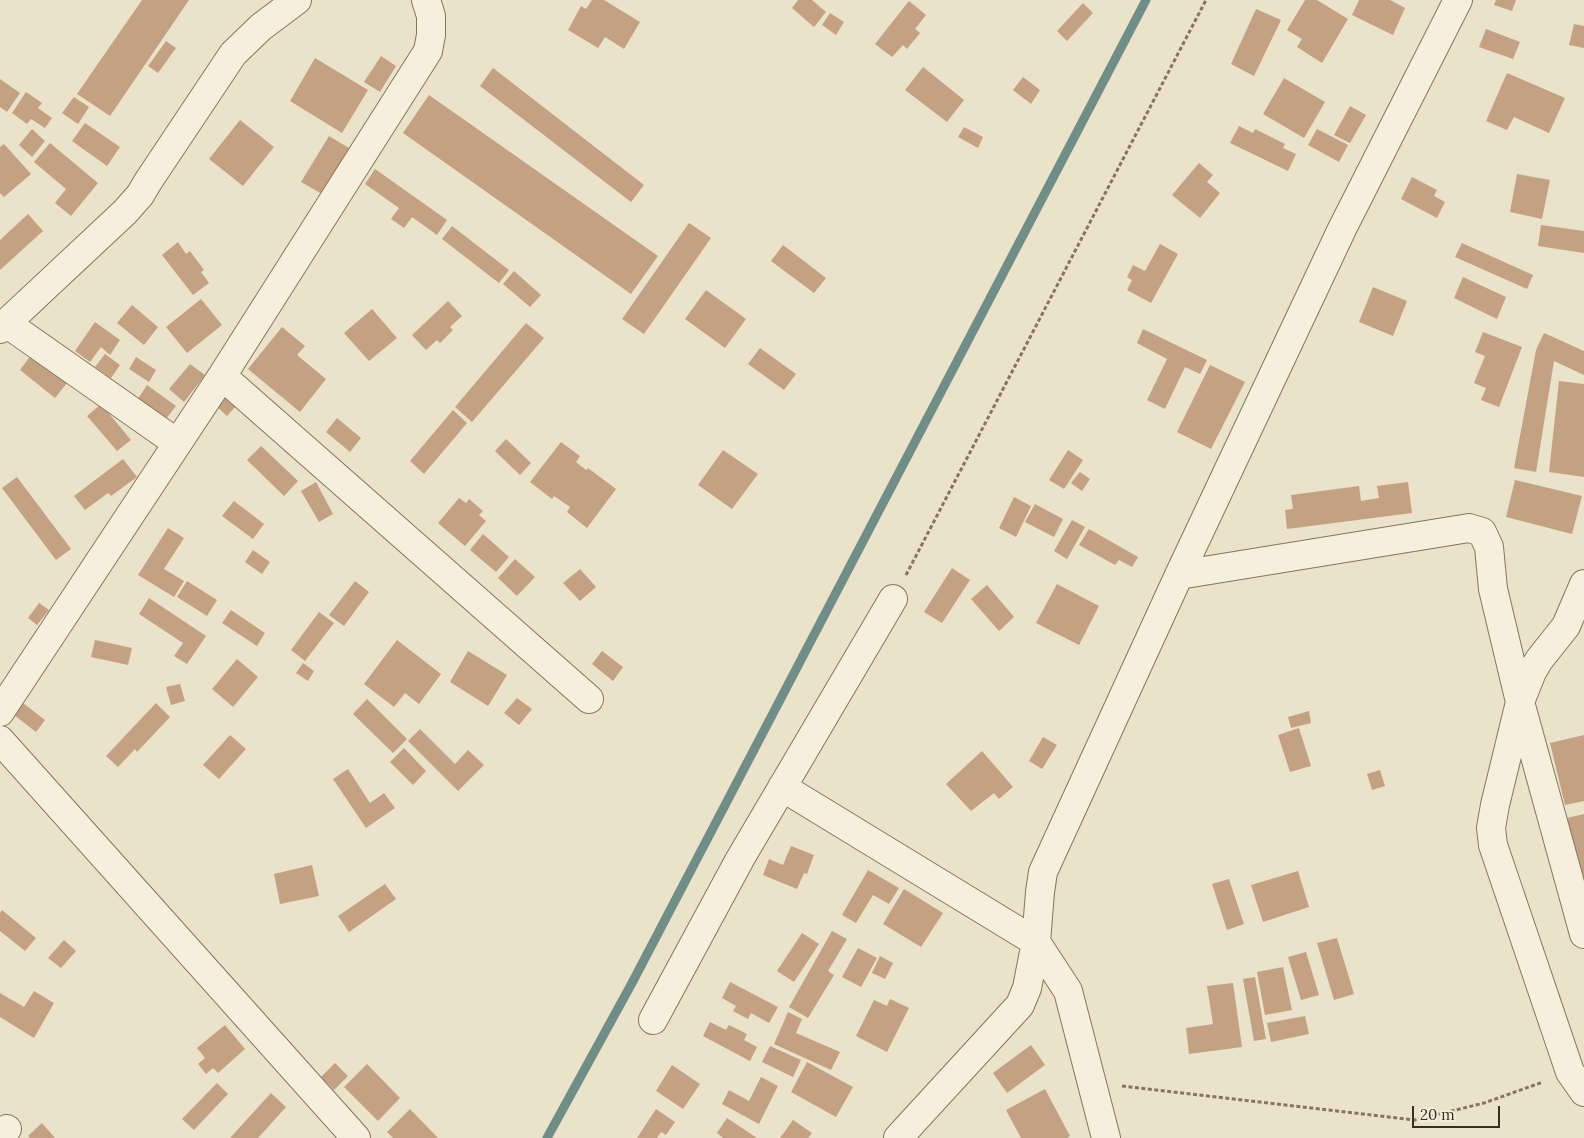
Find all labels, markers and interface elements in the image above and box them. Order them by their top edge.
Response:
scale bar [1414,1096,1502,1128]
text: 20 m [1420,1105,1455,1124]

